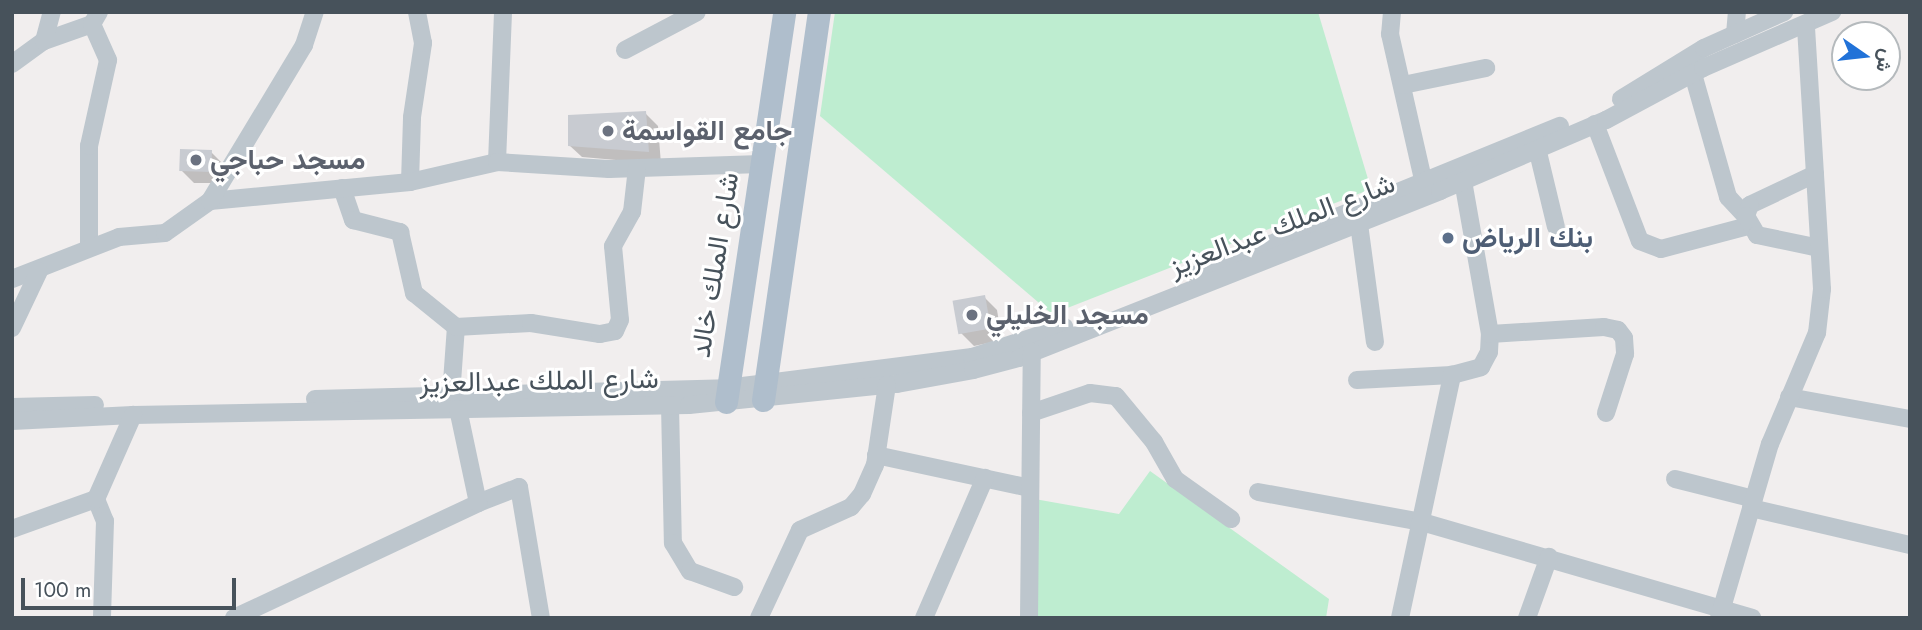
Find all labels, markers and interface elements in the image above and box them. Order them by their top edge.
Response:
north arrow [1831,21,1901,91]
text: ش [1869,46,1901,75]
place label: جامع القواسمة [622,114,792,148]
marker: جامع القواسمة [600,123,616,139]
place label: مسجد حباجي [210,143,365,177]
marker: مسجد حباجي [188,152,204,168]
street label: شارع الملك عبدالعزيز [1164,166,1400,284]
street label: شارع الملك خالد [684,170,746,360]
place label: بنك الرياض [1462,221,1593,255]
marker: بنك الرياض [1440,230,1456,246]
place label: مسجد الخليلي [986,298,1149,332]
marker: مسجد الخليلي [964,307,980,323]
street label: شارع الملك عبدالعزيز [419,362,659,400]
scale bar [24,564,240,608]
text: 100 m [34,575,91,605]

